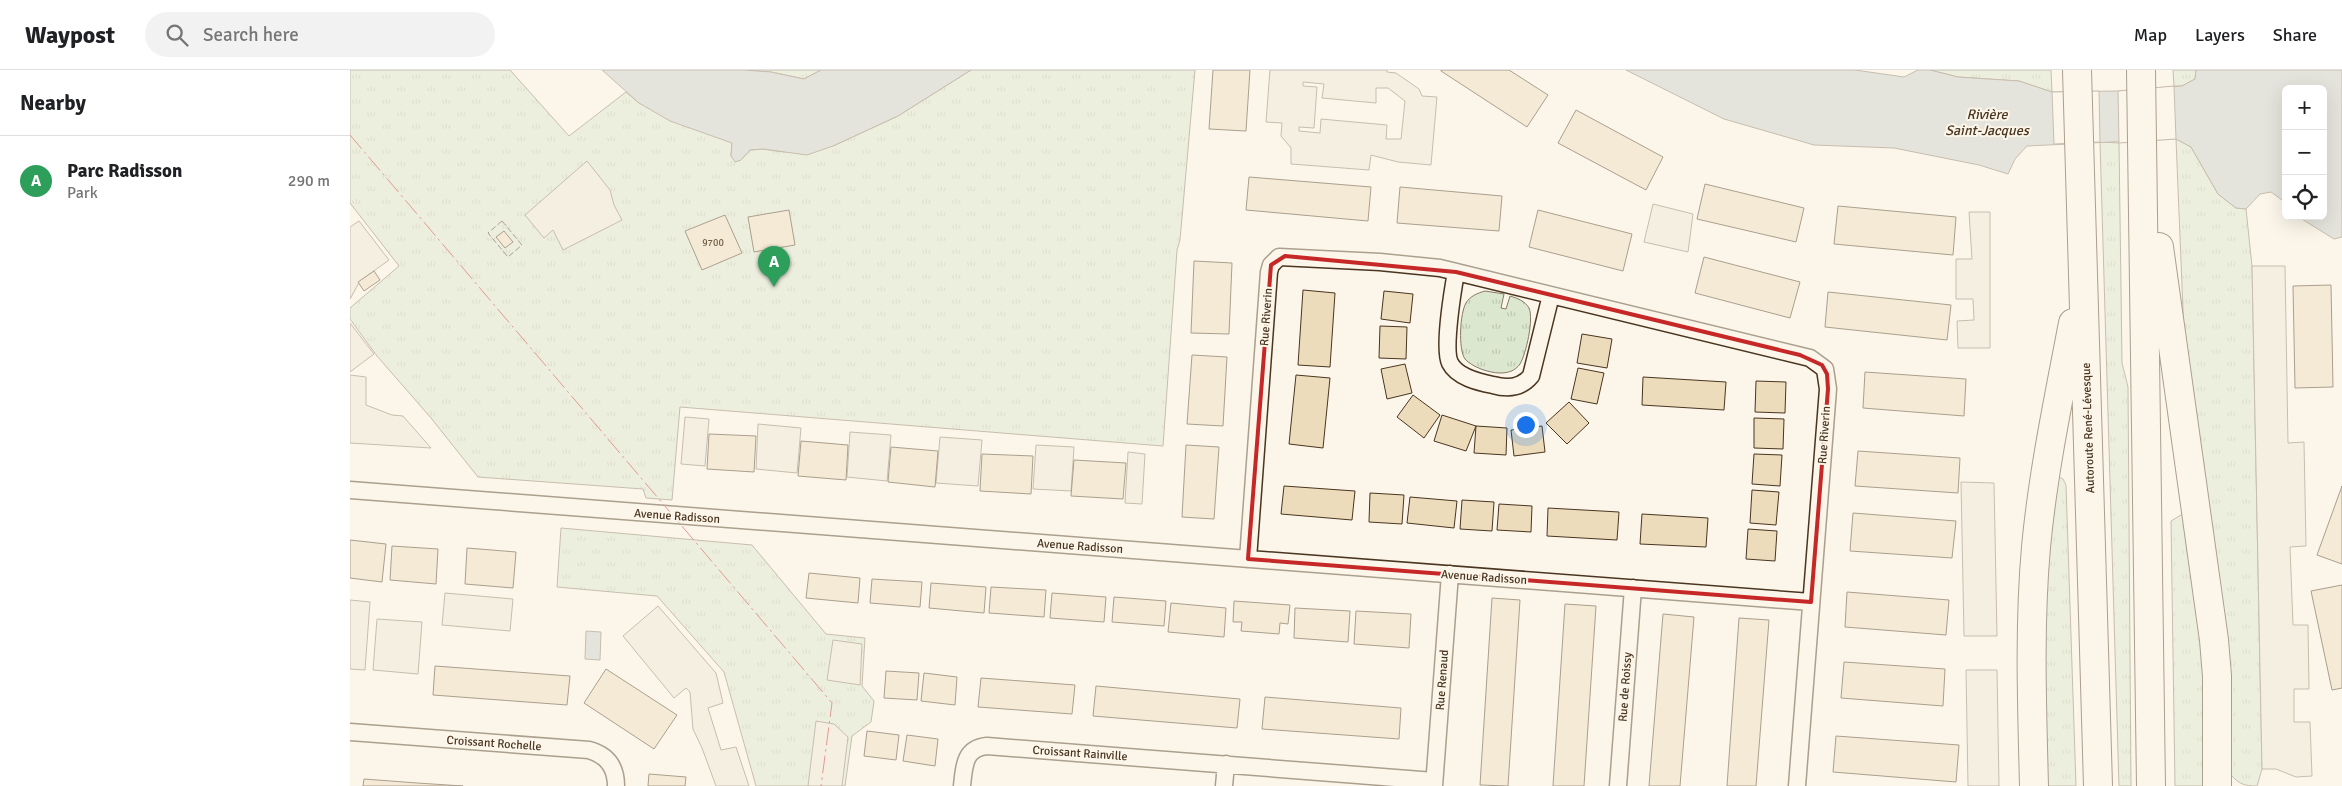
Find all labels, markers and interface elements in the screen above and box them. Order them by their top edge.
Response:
search box [145,12,495,57]
text: Waypost [25,20,115,50]
icon: search [163,21,191,49]
text: Search here [203,23,299,47]
text: Map [2134,24,2167,46]
text: Layers [2195,24,2245,46]
text: Share [2273,24,2317,46]
map controls [2282,85,2327,220]
button: + [2282,85,2327,130]
text: Nearby [20,90,86,116]
water label: Rivière Saint-Jacques [1945,106,2031,139]
button: − [2282,130,2327,175]
text: Parc Radisson [67,159,182,183]
text: A [31,171,41,191]
text: 290 m [288,171,330,191]
button: locate [2282,175,2327,220]
text: Park [67,183,98,203]
house number: 9700 [702,237,724,249]
pin: A [758,246,790,287]
street label: Rue Riverin [1257,287,1276,347]
street label: Autoroute René-Lévesque [2079,362,2098,494]
street label: Rue Riverin [1815,405,1834,465]
your location [1513,412,1539,438]
street label: Avenue Radisson [633,506,720,527]
street label: Avenue Radisson [1036,536,1123,557]
street label: Avenue Radisson [1440,567,1527,588]
street label: Rue Renaud [1433,649,1452,711]
street label: Rue de Roissy [1616,651,1635,722]
street label: Croissant Rochelle [446,733,542,754]
street label: Croissant Rainville [1032,743,1128,764]

